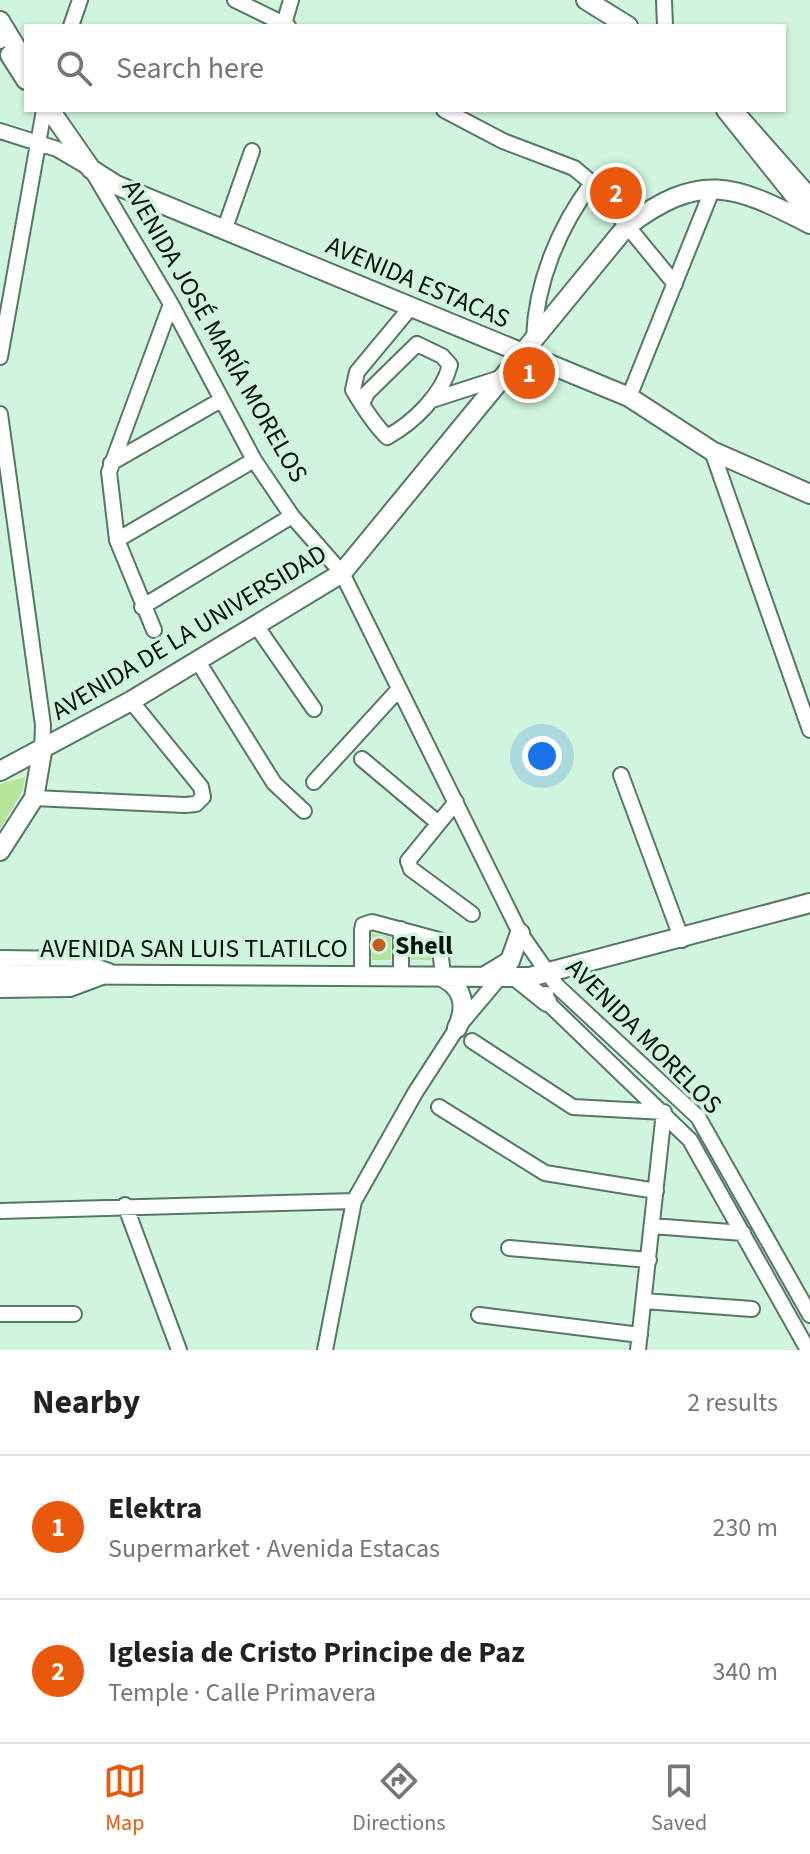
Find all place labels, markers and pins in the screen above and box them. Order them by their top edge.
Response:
pin: 2 [590,163,642,223]
pin: 1 [503,343,555,403]
place label: Shell [395,927,453,964]
marker: Shell [370,936,388,954]

